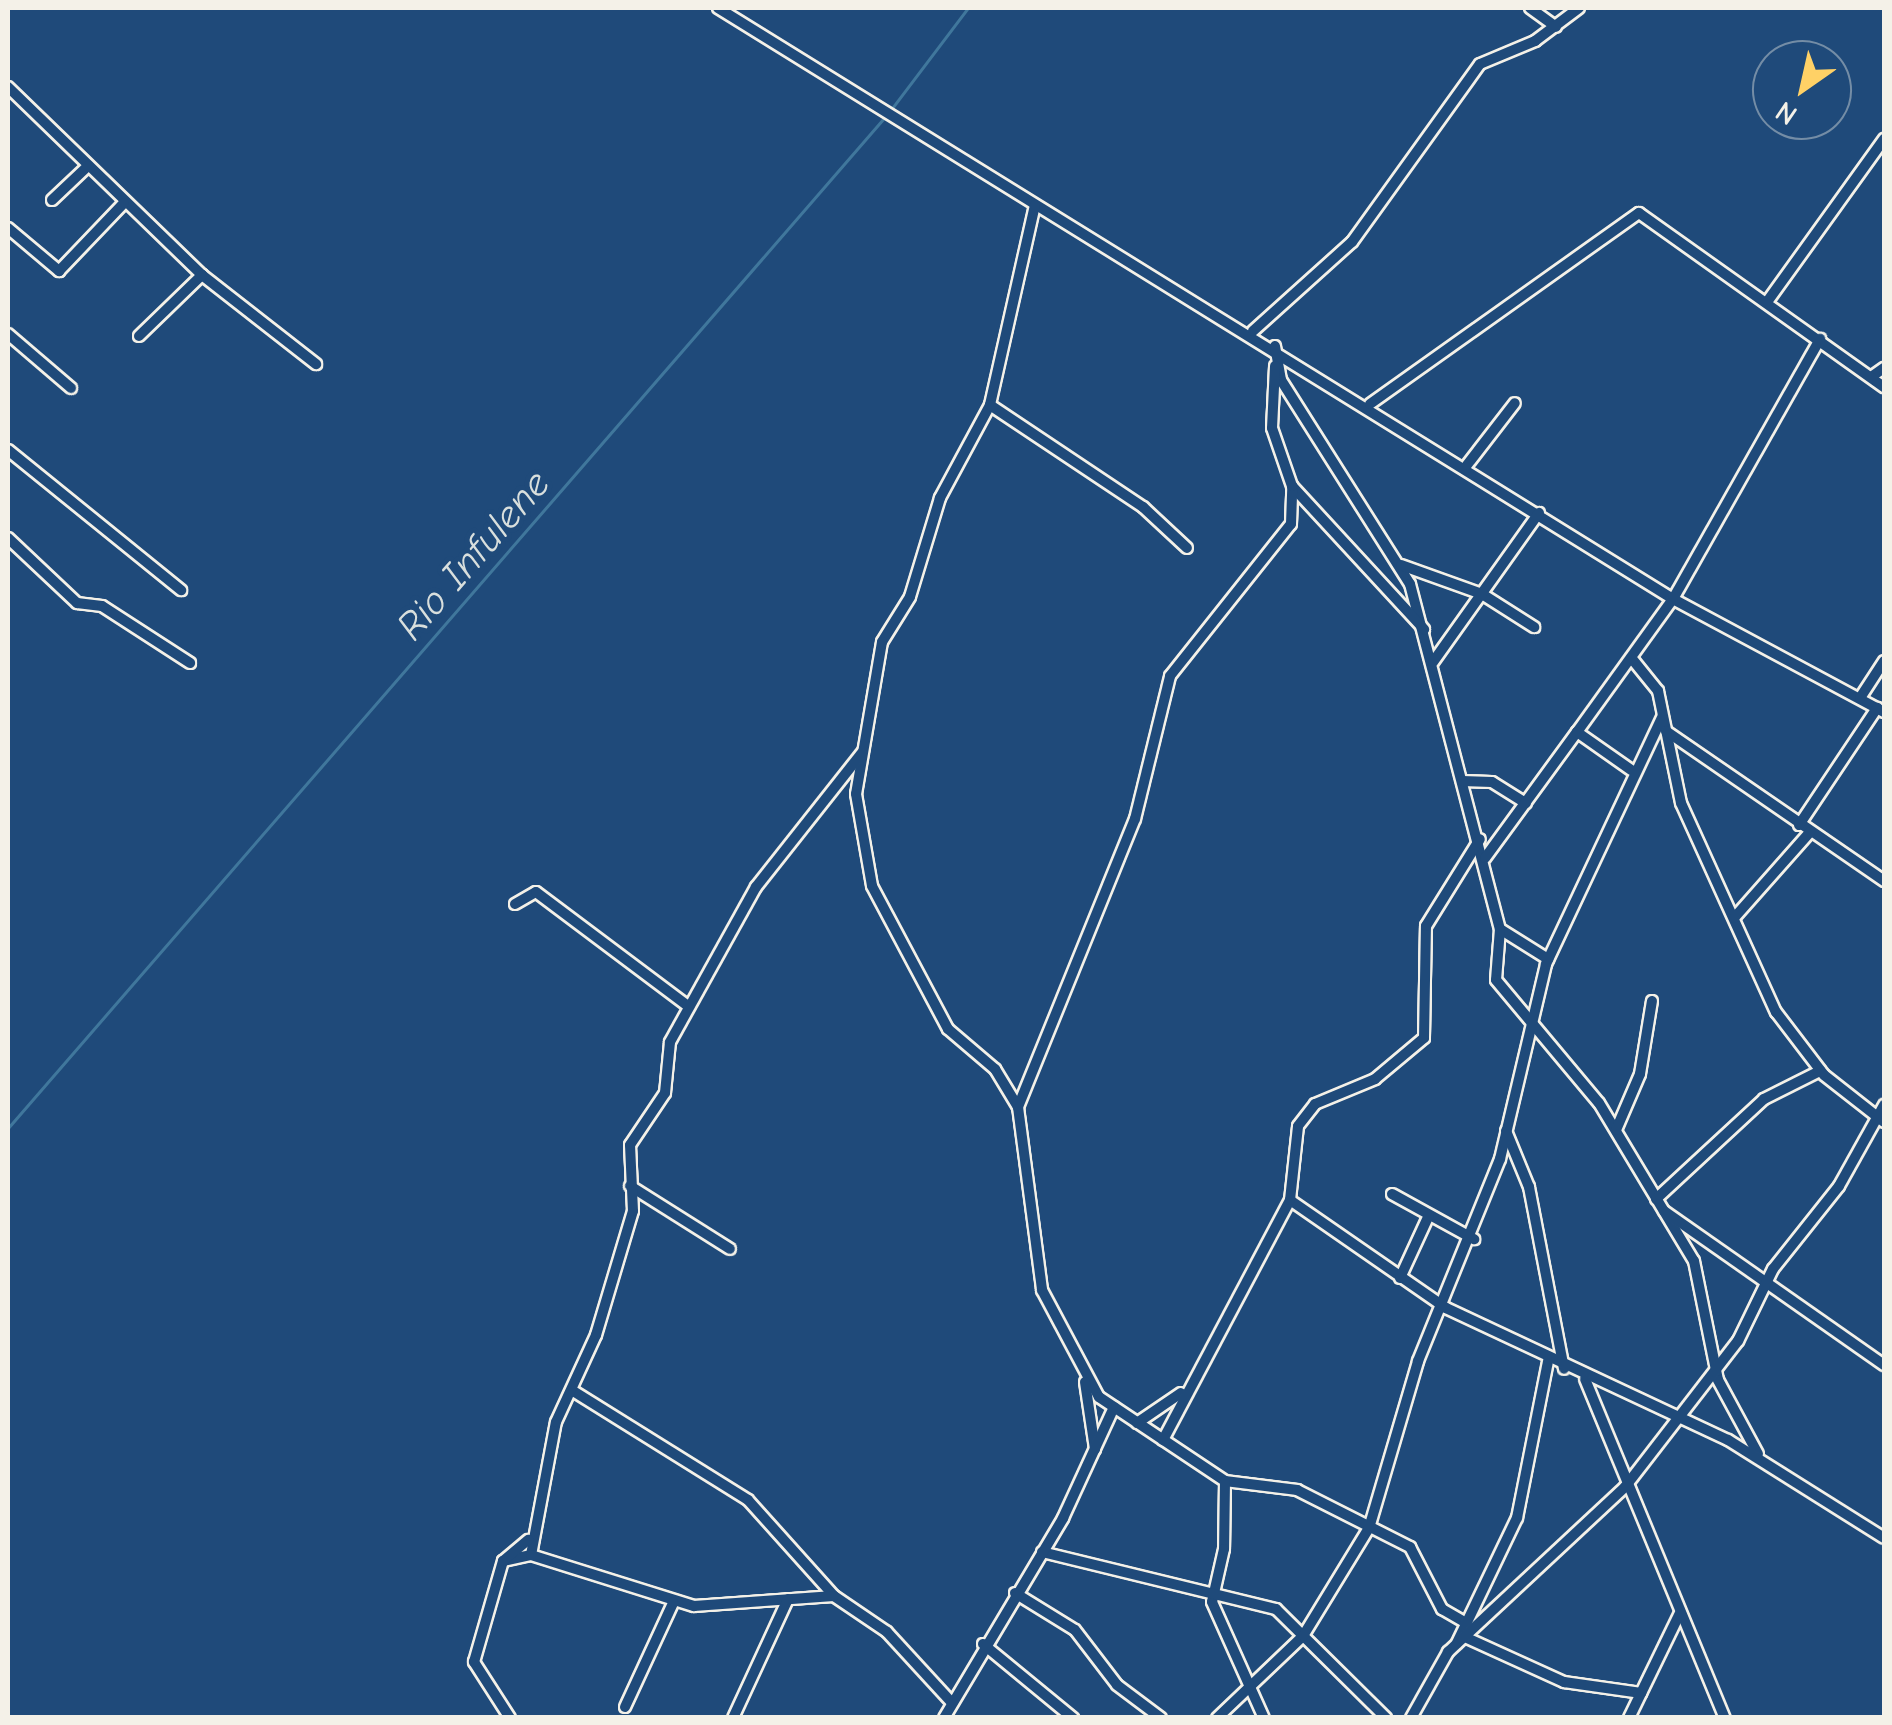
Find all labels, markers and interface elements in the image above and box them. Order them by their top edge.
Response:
north arrow [1752,40,1852,140]
text: N [1770,95,1803,132]
water label: Rio Infulene [386,460,560,650]

